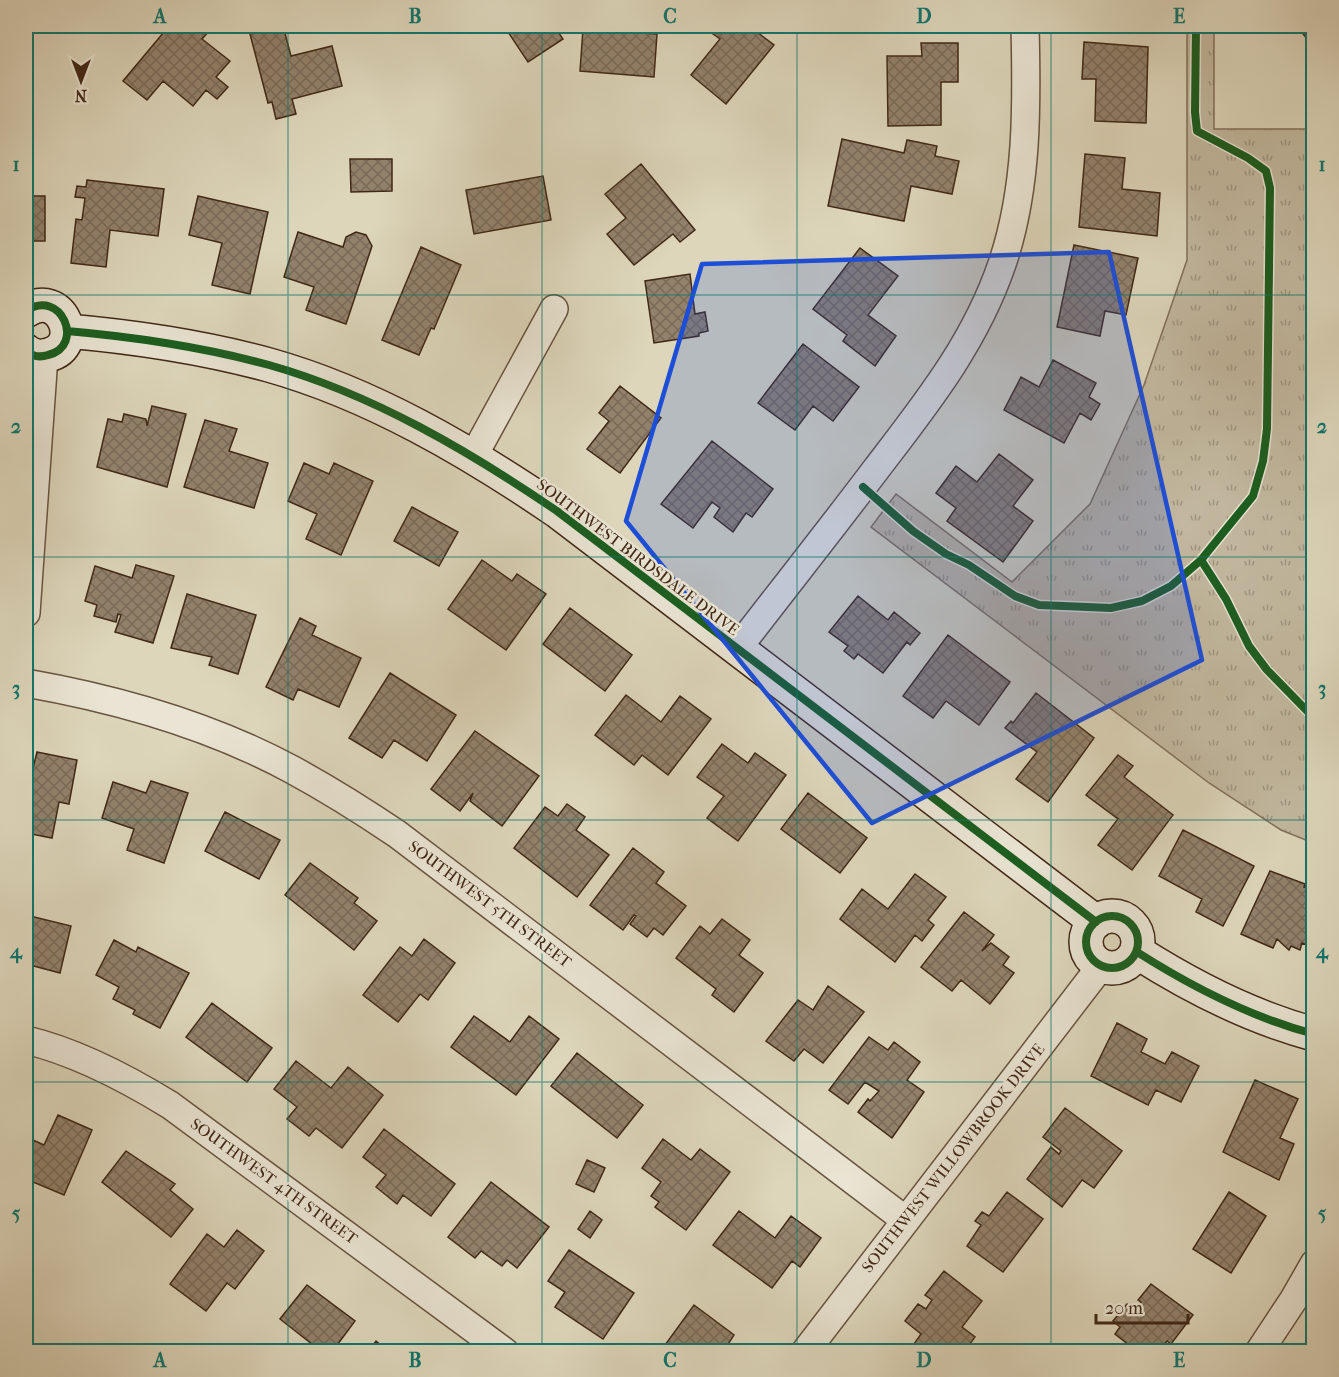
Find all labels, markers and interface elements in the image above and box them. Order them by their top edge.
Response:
text: A [152,5,168,28]
text: B [408,5,422,28]
text: C [663,5,677,28]
text: D [916,5,932,28]
text: E [1173,5,1185,28]
north arrow [51,51,111,111]
text: N [74,86,87,105]
text: 1 [12,153,20,176]
text: 1 [1318,153,1326,176]
text: 2 [11,415,21,438]
text: 2 [1317,415,1327,438]
street label: SOUTHWEST BIRDSDALE DRIVE [533,475,743,639]
text: 3 [12,677,20,700]
text: 3 [1318,677,1326,700]
street label: SOUTHWEST 5TH STREET [405,836,575,972]
text: 4 [9,940,23,964]
text: 4 [1315,940,1329,964]
street label: SOUTHWEST WILLOWBROOK DRIVE [858,1040,1048,1276]
street label: SOUTHWEST 4TH STREET [187,1114,361,1248]
text: 5 [12,1202,21,1225]
text: 5 [1318,1202,1327,1225]
scale bar [1096,1287,1188,1325]
text: 20 m [1105,1298,1143,1319]
text: A [152,1349,168,1372]
text: B [408,1349,422,1372]
text: C [663,1349,677,1372]
text: D [916,1349,932,1372]
text: E [1173,1349,1185,1372]

